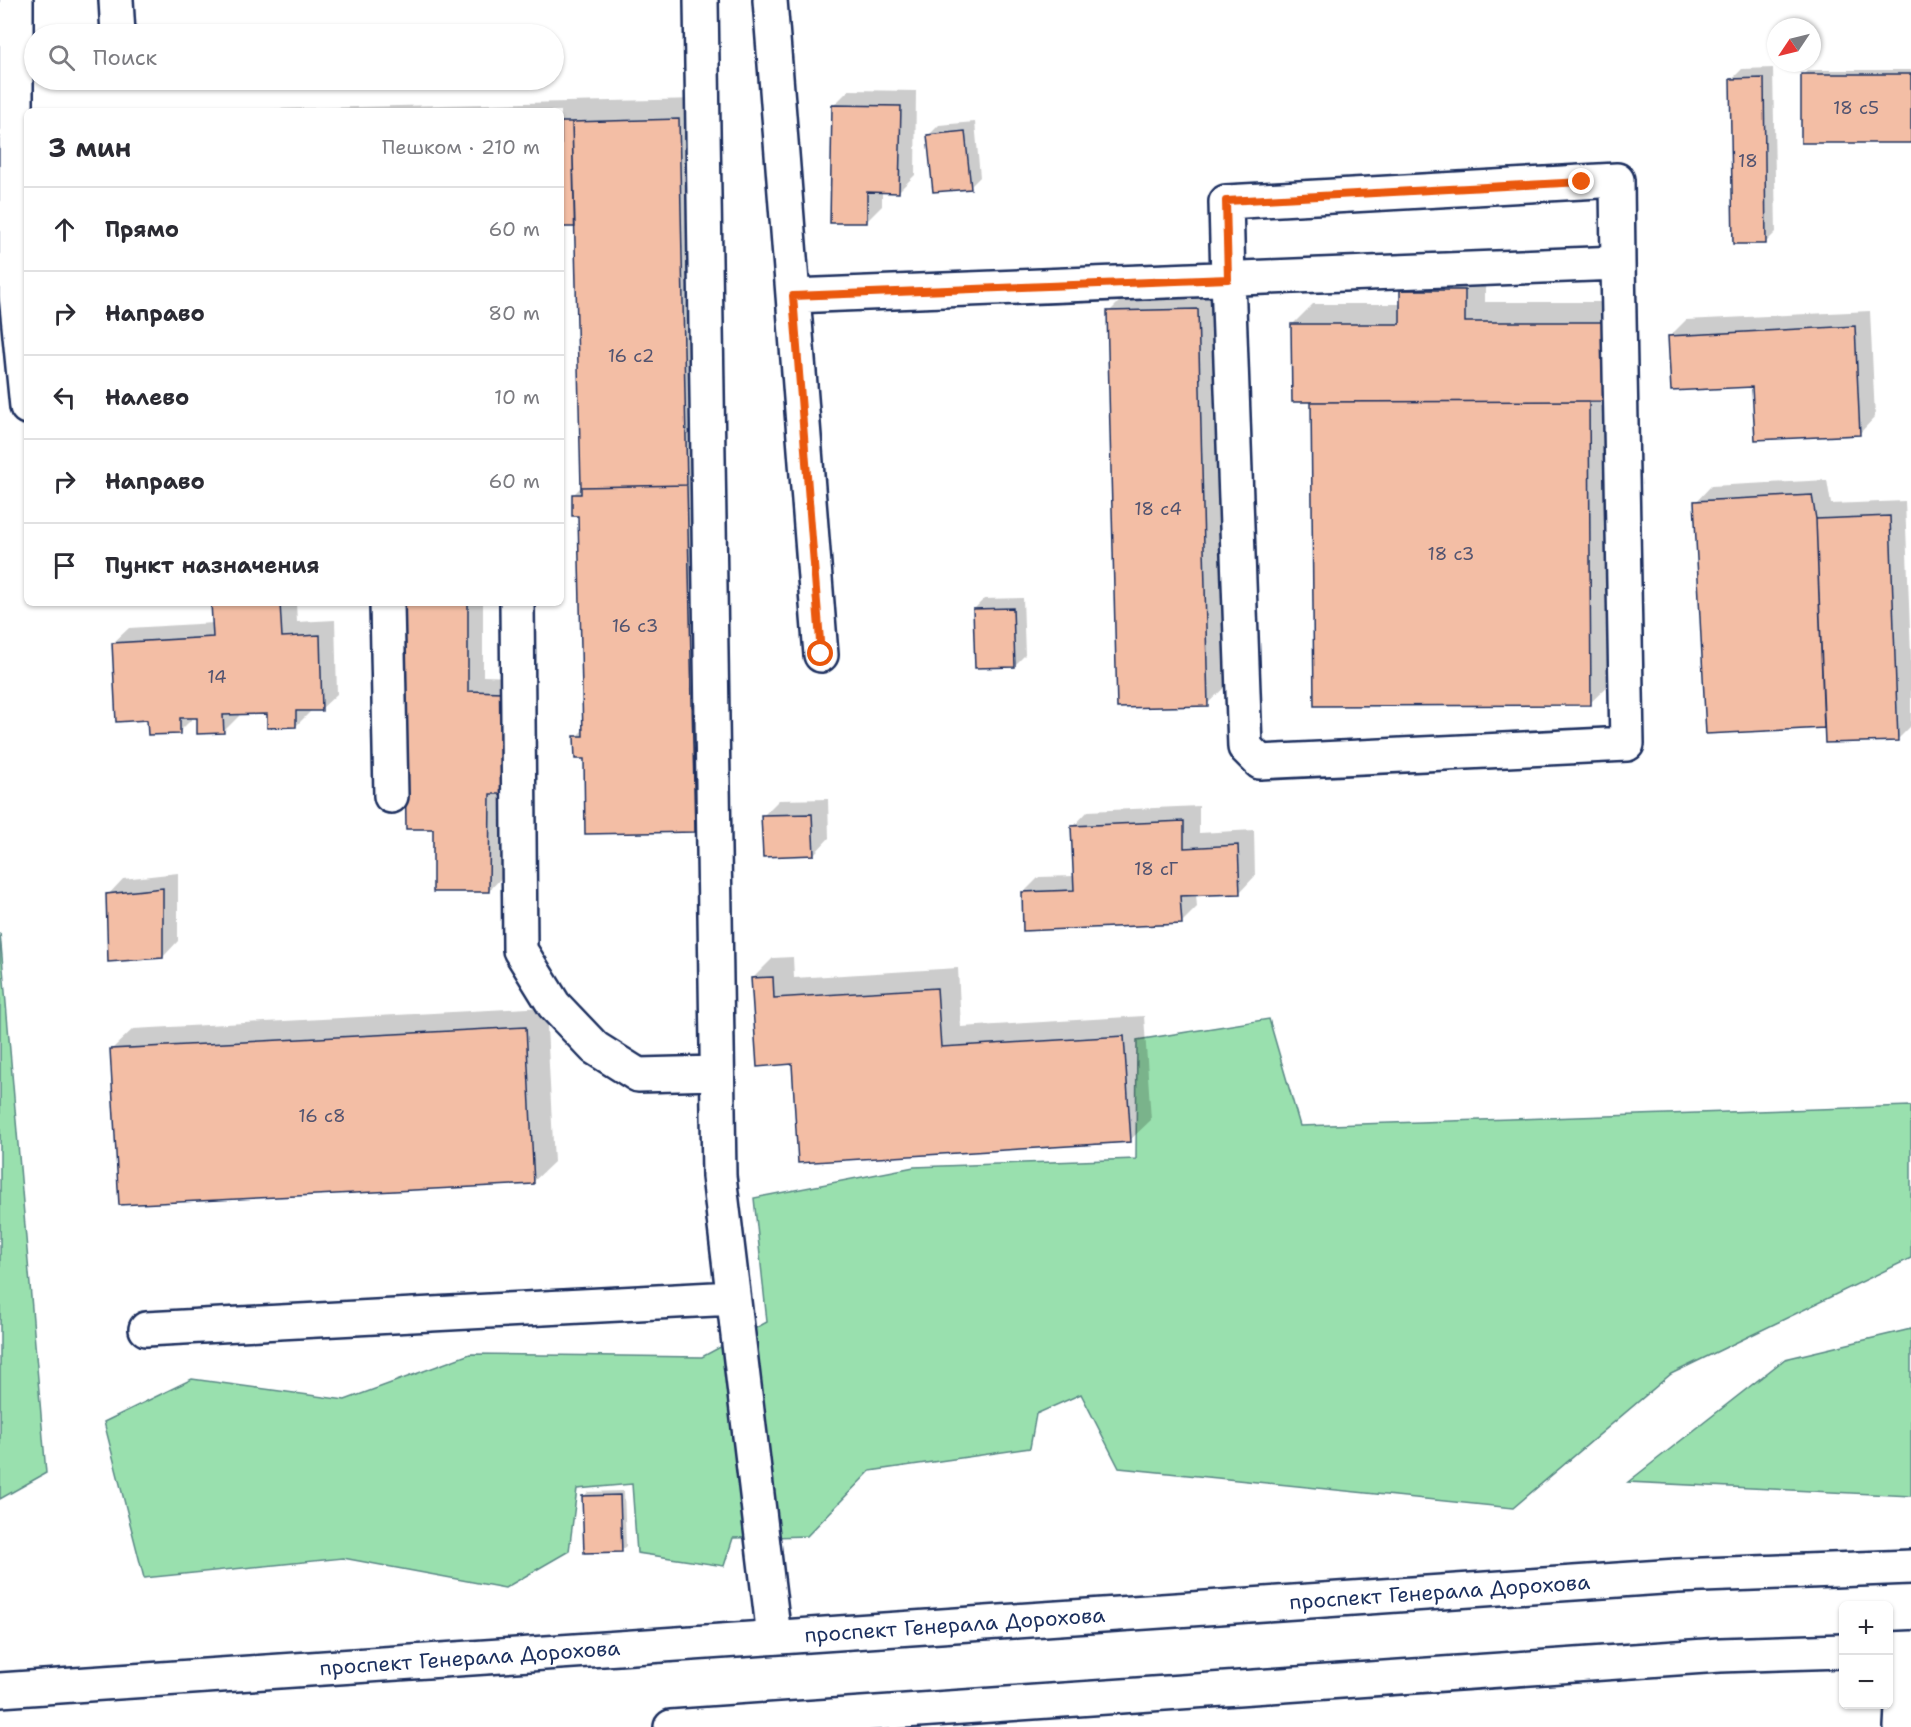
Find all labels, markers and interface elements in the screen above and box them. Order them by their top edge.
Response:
north arrow [1767,18,1821,72]
search box [24,24,564,90]
icon: search [45,41,78,74]
text: Поиск [93,43,157,72]
house number: 18 с5 [1833,96,1879,120]
text: 3 мин [48,130,131,165]
text: Пешком · 210 m [382,134,540,160]
house number: 18 [1738,149,1758,173]
route end [1568,168,1594,194]
icon: ahead [48,213,81,246]
text: Прямо [105,215,179,244]
text: 60 m [488,216,540,242]
icon: right [48,297,81,330]
text: Направо [105,299,205,328]
text: 80 m [488,300,540,326]
house number: 16 с2 [608,344,654,368]
icon: left [48,381,81,414]
text: Налево [105,383,189,412]
text: 10 m [494,384,540,410]
icon: right [48,465,81,498]
text: Направо [105,467,205,496]
text: 60 m [488,468,540,494]
house number: 18 с4 [1134,497,1182,521]
house number: 18 с3 [1428,542,1474,566]
icon: arrive [48,549,81,582]
text: Пункт назначения [105,551,319,580]
house number: 16 с3 [612,614,658,638]
route start [807,640,833,666]
house number: 14 [207,665,227,689]
house number: 18 сГ [1134,857,1178,881]
house number: 16 с8 [298,1104,346,1128]
street label: проспект Генерала Дорохова [1288,1568,1591,1616]
street label: проспект Генерала Дорохова [804,1601,1106,1649]
map controls [1839,1601,1893,1709]
button: + [1839,1601,1893,1655]
street label: проспект Генерала Дорохова [319,1634,621,1682]
button: − [1839,1655,1893,1709]

